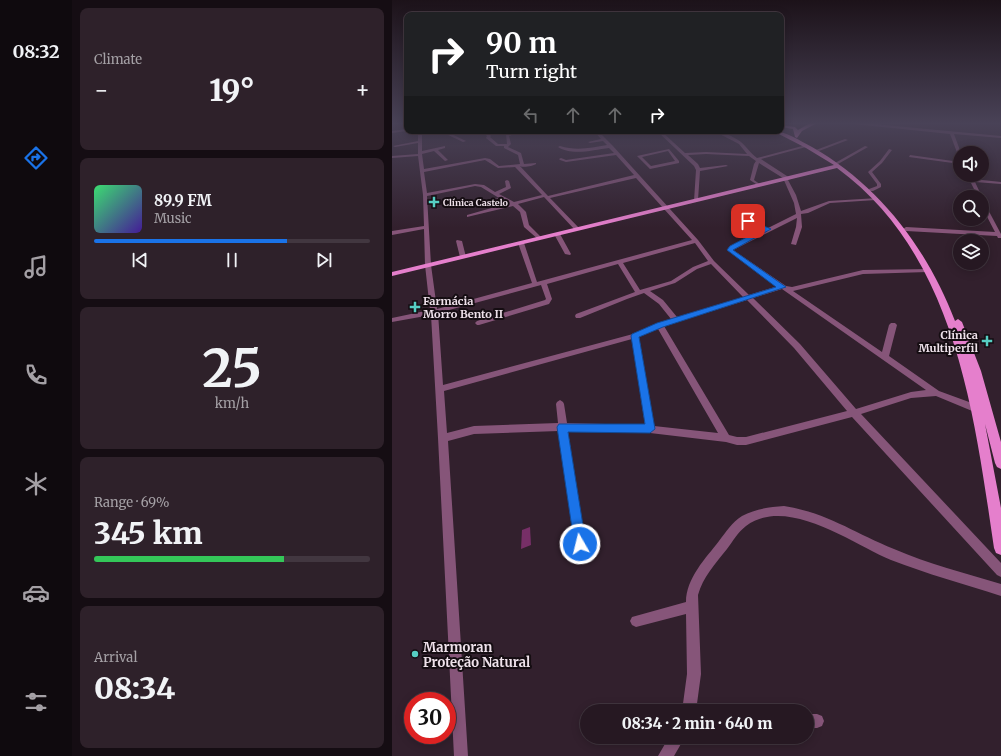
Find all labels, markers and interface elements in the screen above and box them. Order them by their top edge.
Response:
text: 90 m [486,25,557,61]
icon: right [420,28,472,80]
text: 08:32 [12,40,60,63]
text: Climate [94,51,142,68]
text: Turn right [486,60,577,83]
text: 19° [209,71,255,109]
text: − [94,76,109,104]
text: + [355,76,370,104]
icon: left [520,104,542,126]
icon: ahead [562,104,584,126]
icon: ahead [604,104,626,126]
icon: right [646,104,668,126]
icon: directions [22,144,50,172]
map controls [953,146,989,270]
button: sound [953,146,989,182]
button: search [953,190,989,226]
text: 89.9 FM [154,191,212,210]
marker: Clínica Castelo [428,196,440,208]
place label: Clínica Castelo [443,197,509,208]
pin [731,204,765,238]
text: Music [154,210,192,227]
icon: arrive [737,210,759,232]
button: layers [953,234,989,270]
icon: previous [129,249,151,271]
icon: pause [221,249,243,271]
icon: next [313,249,335,271]
icon: music [22,253,50,281]
place label: Farmácia Morro Bento II [423,294,503,321]
marker: Farmácia Morro Bento II [410,302,420,312]
place label: Clínica Multiperfil [918,328,978,355]
marker: Clínica Multiperfil [981,335,993,347]
text: 25 [202,336,262,401]
icon: phone [22,361,50,389]
text: km/h [215,395,249,412]
icon: climate [22,470,50,498]
text: Range · 69% [94,494,169,511]
text: 345 km [94,514,203,552]
position arrow [559,523,601,565]
icon: car [22,579,50,607]
place label: Marmoran Proteção Natural [423,639,530,671]
text: Arrival [94,649,137,666]
marker: Marmoran Proteção Natural [410,649,420,659]
text: 08:34 [94,669,175,707]
icon: filters [22,688,50,716]
speed limit sign: 30 [404,692,456,744]
text: 08:34 · 2 min · 640 m [622,714,772,733]

